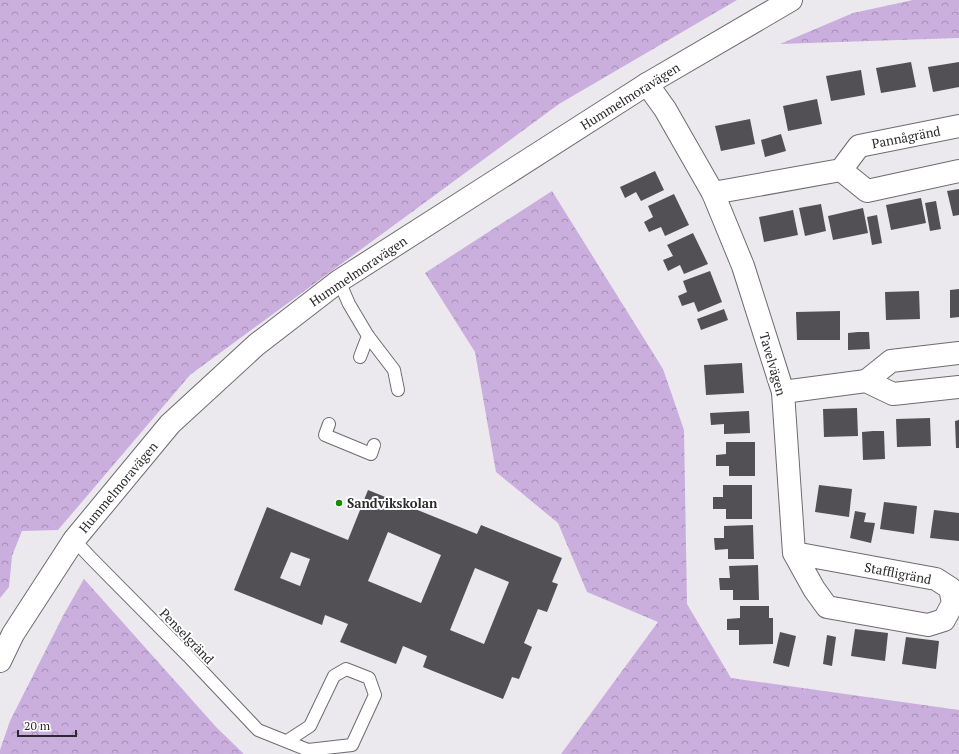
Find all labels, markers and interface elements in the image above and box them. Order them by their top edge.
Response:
street label: Hummelmoravägen [577,58,683,134]
street label: Pannågränd [870,122,942,152]
street label: Hummelmoravägen [306,232,411,310]
street label: Tavelvägen [755,330,791,398]
street label: Hummelmoravägen [74,437,162,536]
place label: Sandvikskolan [347,494,438,512]
marker: Sandvikskolan [334,498,344,508]
street label: Staffligränd [863,558,933,588]
street label: Penselgränd [156,604,218,668]
scale bar [18,712,76,738]
text: 20 m [24,718,51,733]

